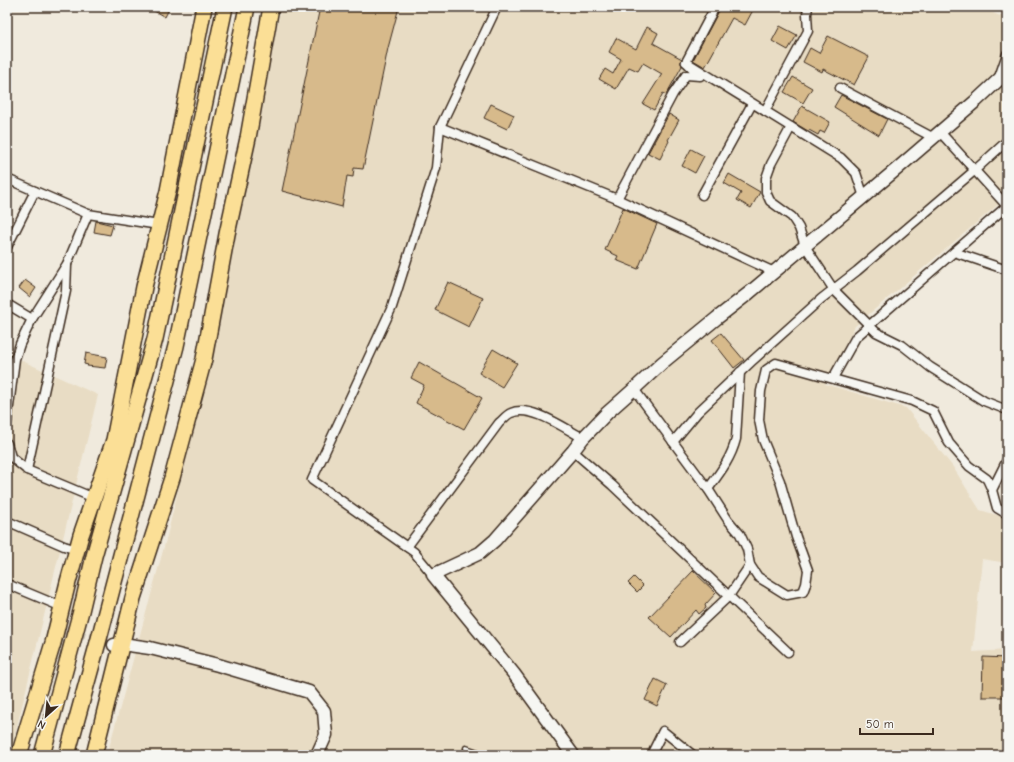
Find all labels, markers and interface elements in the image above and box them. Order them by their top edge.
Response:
north arrow [26,696,66,736]
scale bar [860,710,933,736]
text: N [36,717,48,732]
text: 50 m [866,717,894,731]

